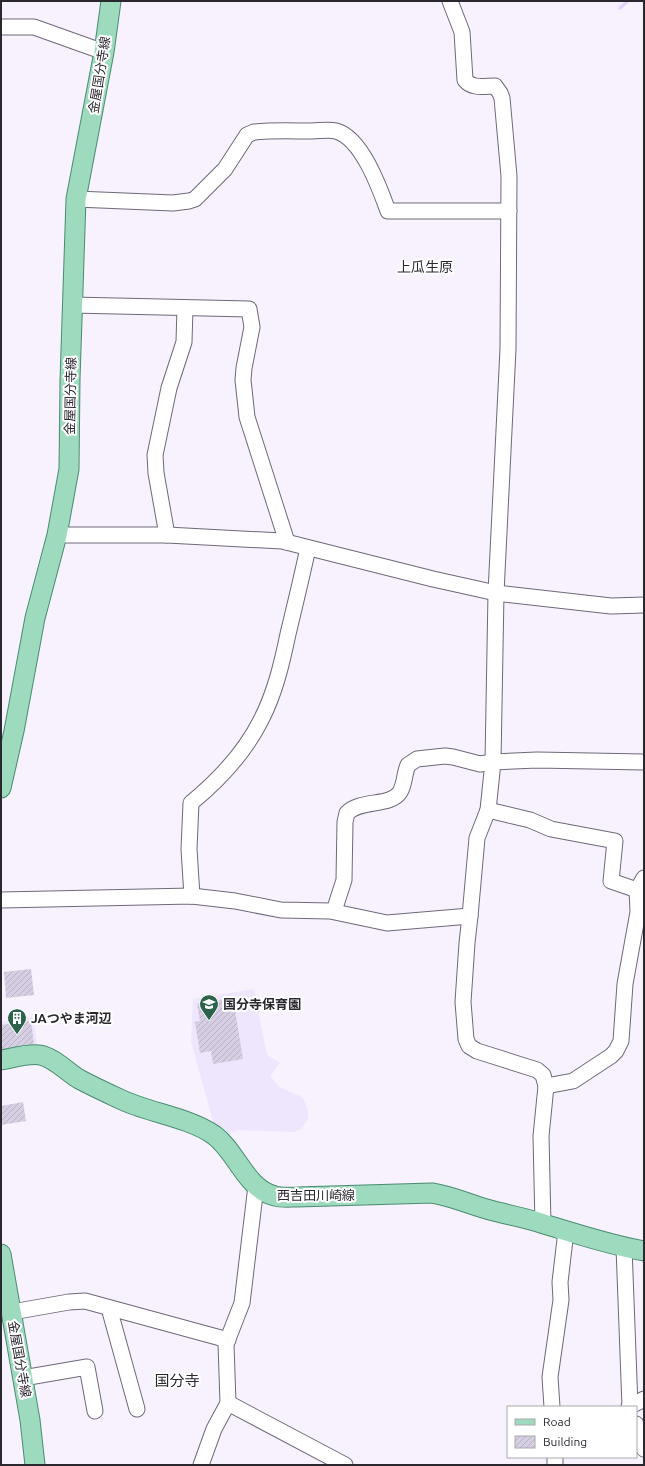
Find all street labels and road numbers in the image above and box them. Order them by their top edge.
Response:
street label: 金屋国分寺線 [86,35,112,115]
street label: 金屋国分寺線 [62,357,78,435]
street label: 西吉田川崎線 [277,1188,355,1202]
street label: 金屋国分寺線 [6,1319,34,1399]

